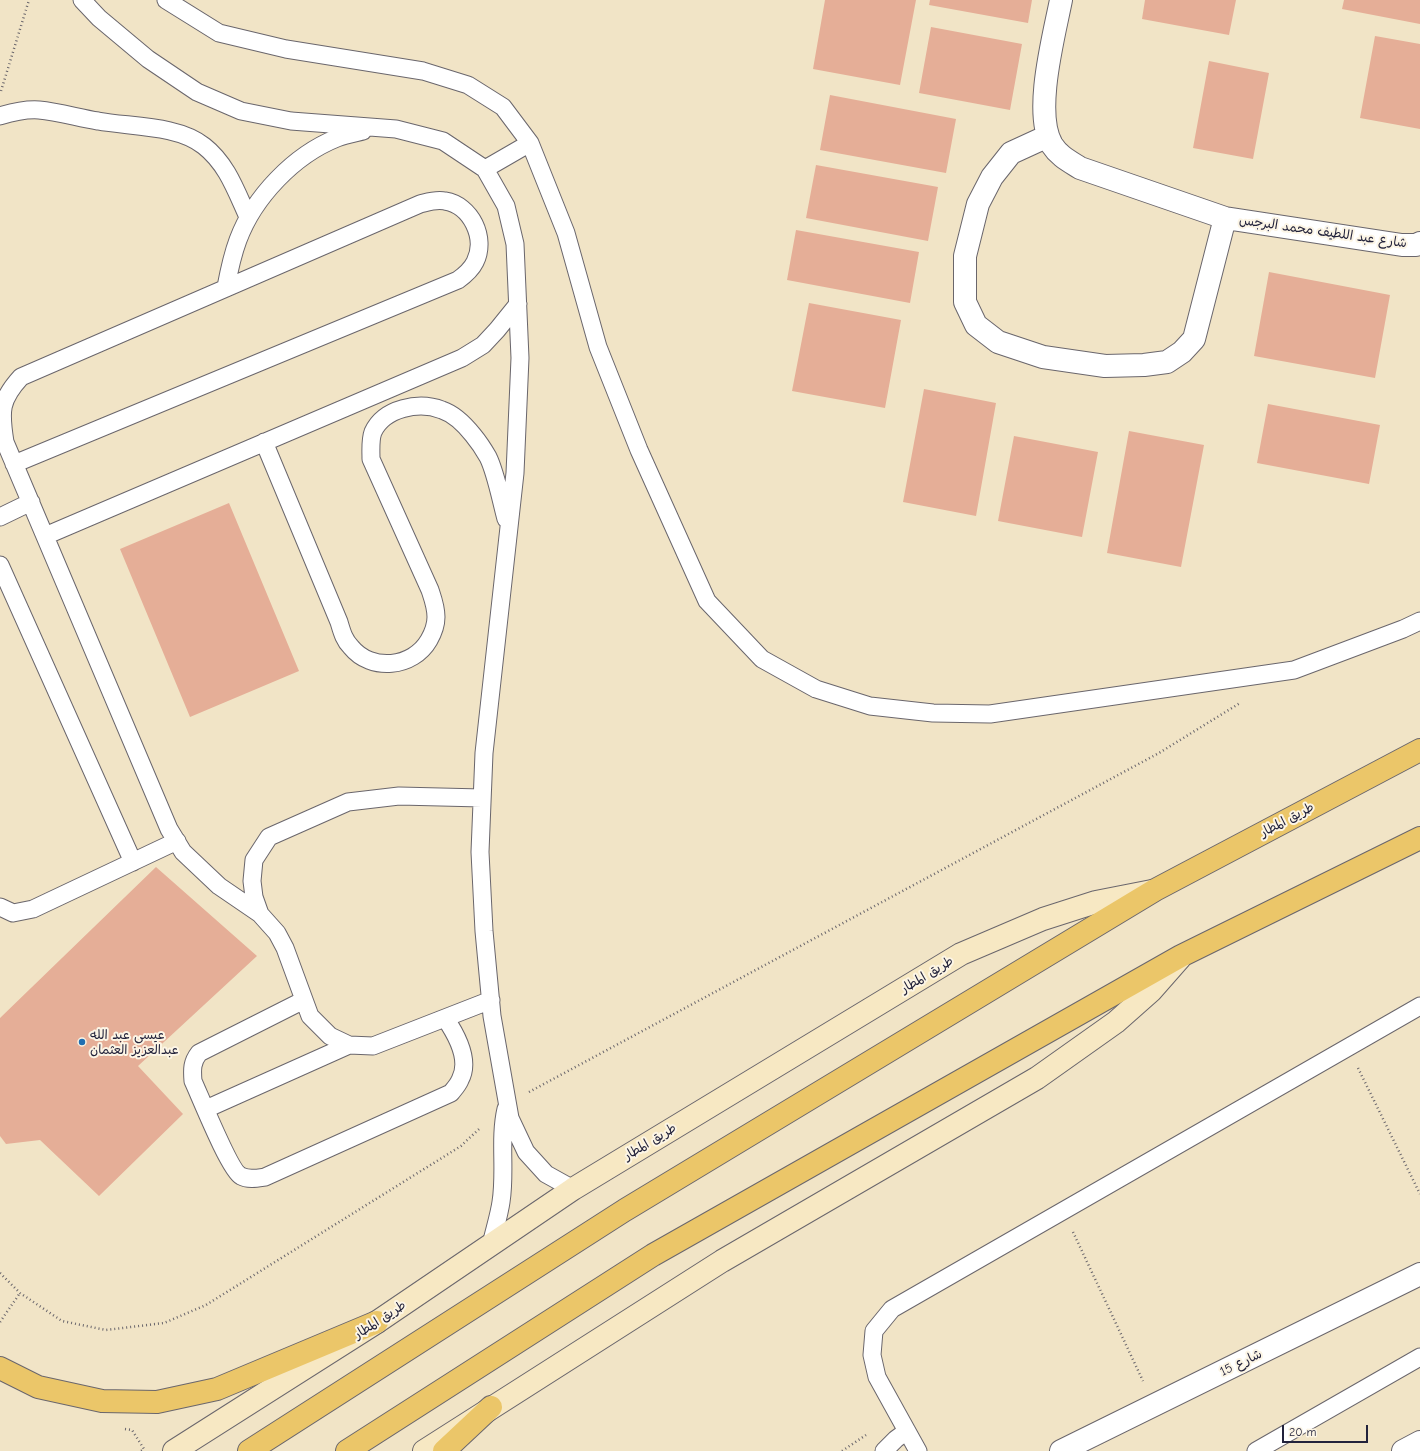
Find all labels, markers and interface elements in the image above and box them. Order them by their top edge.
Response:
street label: شارع عبد اللطيف محمد البرجس [1238,213,1408,251]
street label: طريق المطار [1257,799,1317,841]
street label: طريق المطار [898,953,956,997]
place label: عيسى عبد الله عبدالعزيز العثمان [90,1027,179,1058]
marker: عيسى عبد الله عبدالعزيز العثمان [77,1037,87,1047]
street label: طريق المطار [621,1120,679,1164]
street label: طريق المطار [351,1297,409,1343]
street label: شارع 15 [1218,1346,1264,1380]
scale bar [1284,1417,1370,1443]
text: 20 m [1289,1425,1317,1439]

